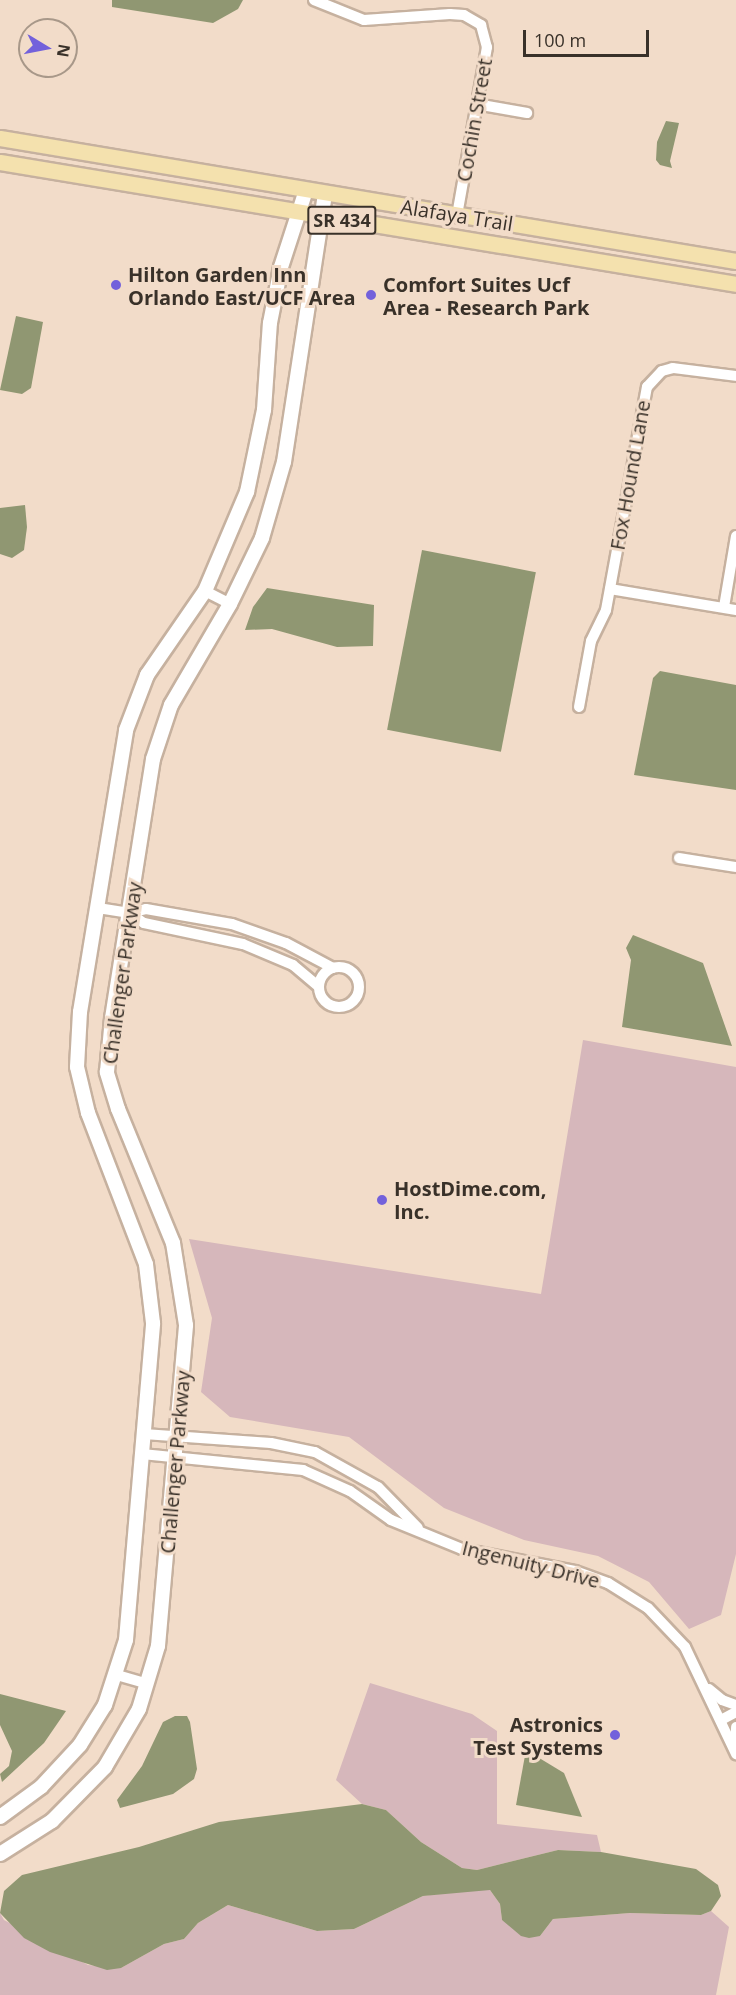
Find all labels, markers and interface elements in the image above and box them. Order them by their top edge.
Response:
north arrow [18,18,78,78]
scale bar [526,18,652,56]
text: 100 m [534,28,586,52]
text: N [52,42,76,59]
street label: Cochin Street [451,56,497,184]
street label: Alafaya Trail [399,194,515,236]
road number: SR 434 [306,205,378,235]
place label: Hilton Garden Inn Orlando East/UCF Area [128,262,356,309]
place label: Comfort Suites Ucf Area - Research Park [383,272,589,319]
marker: Hilton Garden Inn Orlando East/UCF Area [109,278,123,292]
marker: Comfort Suites Ucf Area - Research Park [364,288,378,302]
street label: Fox Hound Lane [605,398,655,552]
street label: Challenger Parkway [97,880,147,1066]
place label: HostDime.com, Inc. [394,1176,546,1223]
marker: HostDime.com, Inc. [375,1193,389,1207]
street label: Challenger Parkway [155,1370,195,1554]
street label: Ingenuity Drive [460,1535,602,1593]
place label: Astronics Test Systems [473,1712,603,1759]
marker: Astronics Test Systems [608,1728,622,1742]

